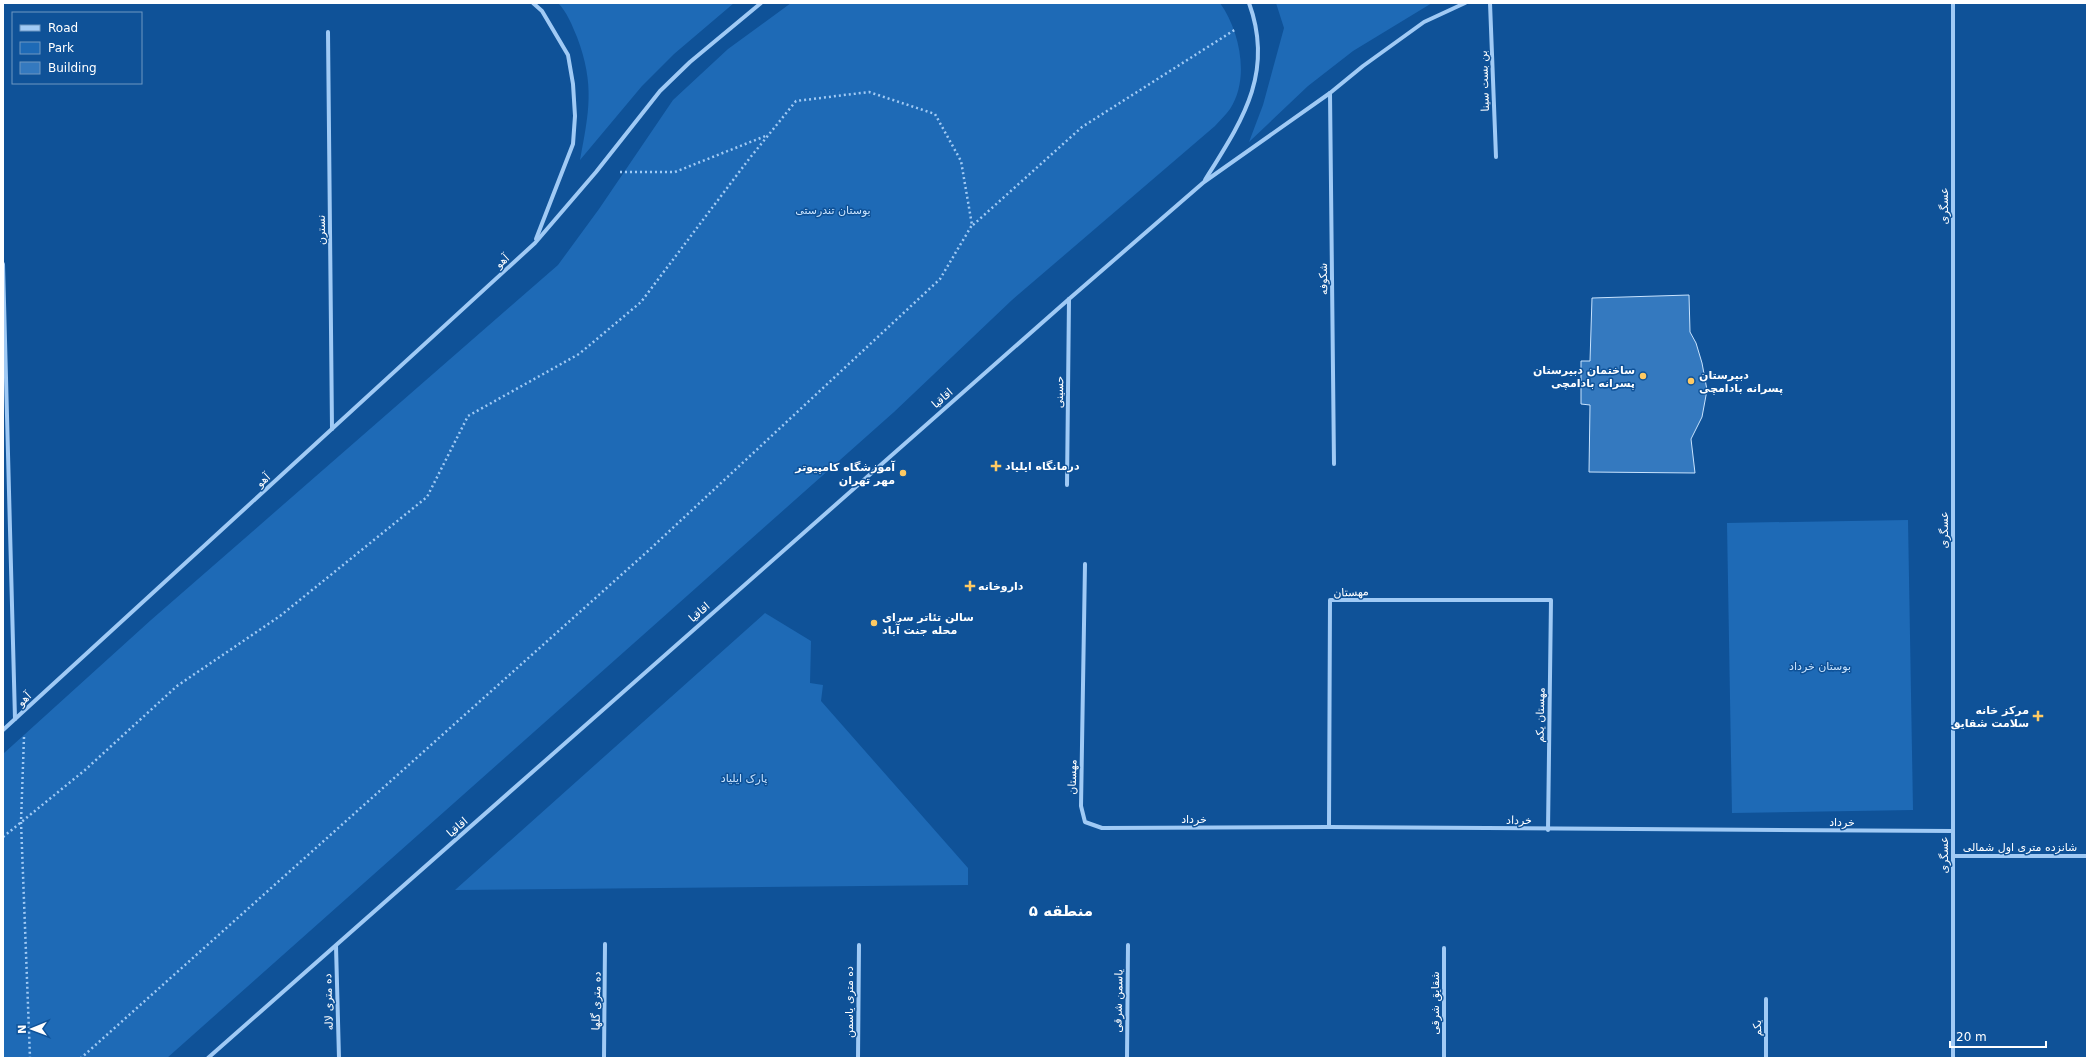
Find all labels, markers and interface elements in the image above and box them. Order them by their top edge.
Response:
legend [12,12,142,84]
text: Road [48,21,78,35]
text: Park [48,41,74,55]
street label: بن بست سینا [1477,50,1492,112]
text: Building [48,61,97,75]
street label: عسگری [1938,187,1951,225]
park label: بوستان تندرستی [795,204,871,217]
street label: نسترن [315,215,328,245]
street label: آهو [491,250,513,272]
street label: شکوفه [1317,263,1330,295]
place label: ساختمان دبیرستان پسرانه بادامچی [1533,364,1635,390]
place label: دبیرستان پسرانه بادامچی [1699,369,1783,395]
marker: ساختمان دبیرستان پسرانه بادامچی [1638,371,1648,381]
street label: حسینی [1053,376,1066,408]
marker: دبیرستان پسرانه بادامچی [1686,376,1696,386]
street label: اقاقیا [929,386,956,411]
place label: آموزشگاه کامپیوتر مهر تهران [794,460,895,487]
marker: درمانگاه ایلیاد [990,460,1002,472]
place label: درمانگاه ایلیاد [1005,460,1080,473]
marker: آموزشگاه کامپیوتر مهر تهران [898,468,908,478]
street label: آهو [252,469,274,491]
street label: عسگری [1938,511,1951,549]
place label: داروخانه [978,580,1024,593]
marker: داروخانه [965,581,975,591]
street label: مهستان [1333,585,1369,600]
street label: اقاقیا [686,600,713,625]
place label: سالن تئاتر سرای محله جنت آباد [882,611,974,637]
marker: سالن تئاتر سرای محله جنت آباد [869,618,879,628]
park label: بوستان خرداد [1789,660,1851,673]
street label: مهستان یکم [1534,687,1547,743]
street label: آهو [13,688,35,710]
place label: مرکز خانه سلامت شقایق [1951,704,2029,730]
marker: مرکز خانه سلامت شقایق [2032,710,2044,722]
street label: مهستان [1066,759,1079,795]
park label: پارک ایلیاد [721,772,767,785]
street label: خرداد [1181,813,1207,826]
street label: خرداد [1506,814,1532,827]
street label: اقاقیا [444,815,471,840]
street label: خرداد [1829,816,1855,829]
street label: عسگری [1938,836,1951,874]
street label: شانزده متری اول شمالی [1963,841,2077,854]
district label: منطقه ۵ [1029,902,1093,920]
street label: ده متری یاسمن [843,966,856,1038]
street label: یاسمن شرقی [1111,969,1126,1033]
street label: ده متری گلها [589,971,604,1031]
street label: شقایق شرقی [1429,971,1443,1035]
street label: ده متری لاله [321,973,336,1031]
north arrow [12,1009,52,1049]
street label: یکم [1751,1020,1764,1036]
scale bar [1950,1023,2046,1049]
text: N [16,1024,29,1034]
text: 20 m [1956,1030,1987,1044]

